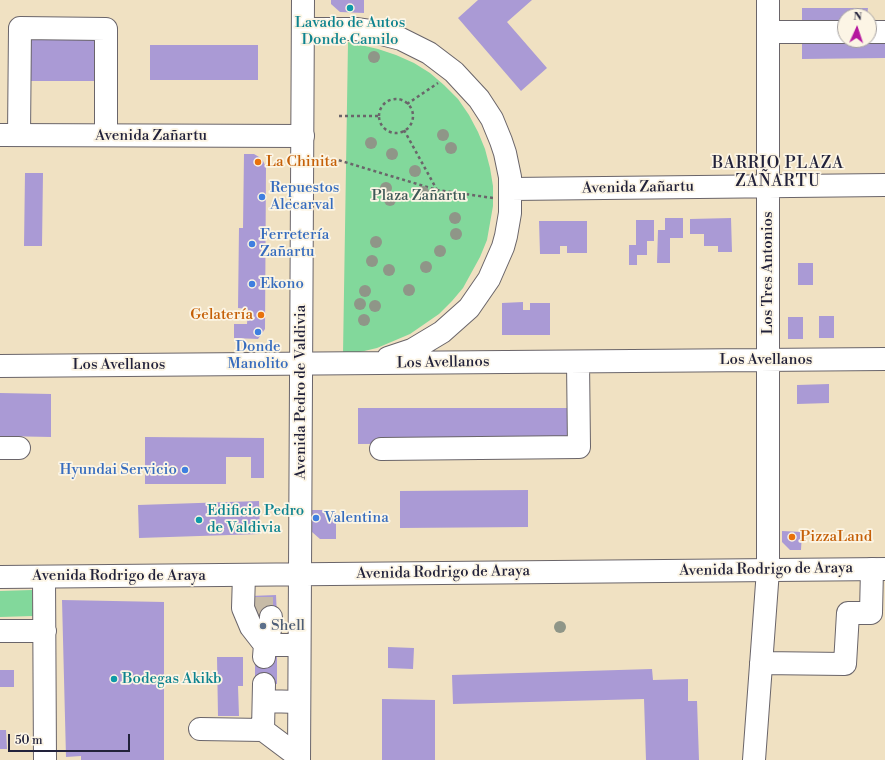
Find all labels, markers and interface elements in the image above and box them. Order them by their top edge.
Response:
marker: Lavado de Autos Donde Camilo [345,3,355,13]
north arrow [837,8,877,48]
text: N [853,10,862,24]
place label: Lavado de Autos Donde Camilo [295,14,405,49]
street label: Avenida Zañartu [95,127,207,145]
place label: La Chinita [266,153,338,171]
district label: BARRIO PLAZA ZAÑARTU [712,154,844,192]
marker: La Chinita [253,157,263,167]
street label: Avenida Zañartu [582,178,694,198]
place label: Repuestos Alecarval [270,179,339,214]
park label: Plaza Zañartu [372,187,466,205]
marker: Repuestos Alecarval [257,192,267,202]
street label: Los Tres Antonios [759,211,777,335]
place label: Ferretería Zañartu [260,226,329,261]
marker: Ferretería Zañartu [247,239,257,249]
place label: Ekono [260,275,304,293]
marker: Ekono [247,279,257,289]
street label: Avenida Pedro de Valdivia [292,305,310,479]
place label: Gelatería [190,306,253,324]
marker: Gelatería [256,310,266,320]
marker: Donde Manolito [253,327,263,337]
place label: Donde Manolito [228,338,288,373]
street label: Los Avellanos [720,351,812,369]
street label: Los Avellanos [396,353,490,373]
street label: Los Avellanos [73,356,165,374]
place label: Hyundai Servicio [60,461,177,479]
marker: Hyundai Servicio [180,465,190,475]
place label: Edificio Pedro de Valdivia [207,502,304,537]
place label: Valentina [324,509,389,527]
marker: Valentina [311,513,321,523]
marker: Edificio Pedro de Valdivia [194,515,204,525]
place label: PizzaLand [800,528,872,546]
marker: PizzaLand [787,532,797,542]
street label: Avenida Rodrigo de Araya [679,559,853,581]
street label: Avenida Rodrigo de Araya [356,562,530,584]
street label: Avenida Rodrigo de Araya [32,567,206,585]
place label: Shell [271,617,305,635]
marker: Shell [258,621,268,631]
place label: Bodegas Akikb [122,670,222,688]
marker: Bodegas Akikb [109,674,119,684]
scale bar [10,726,132,752]
text: 50 m [15,733,43,748]

